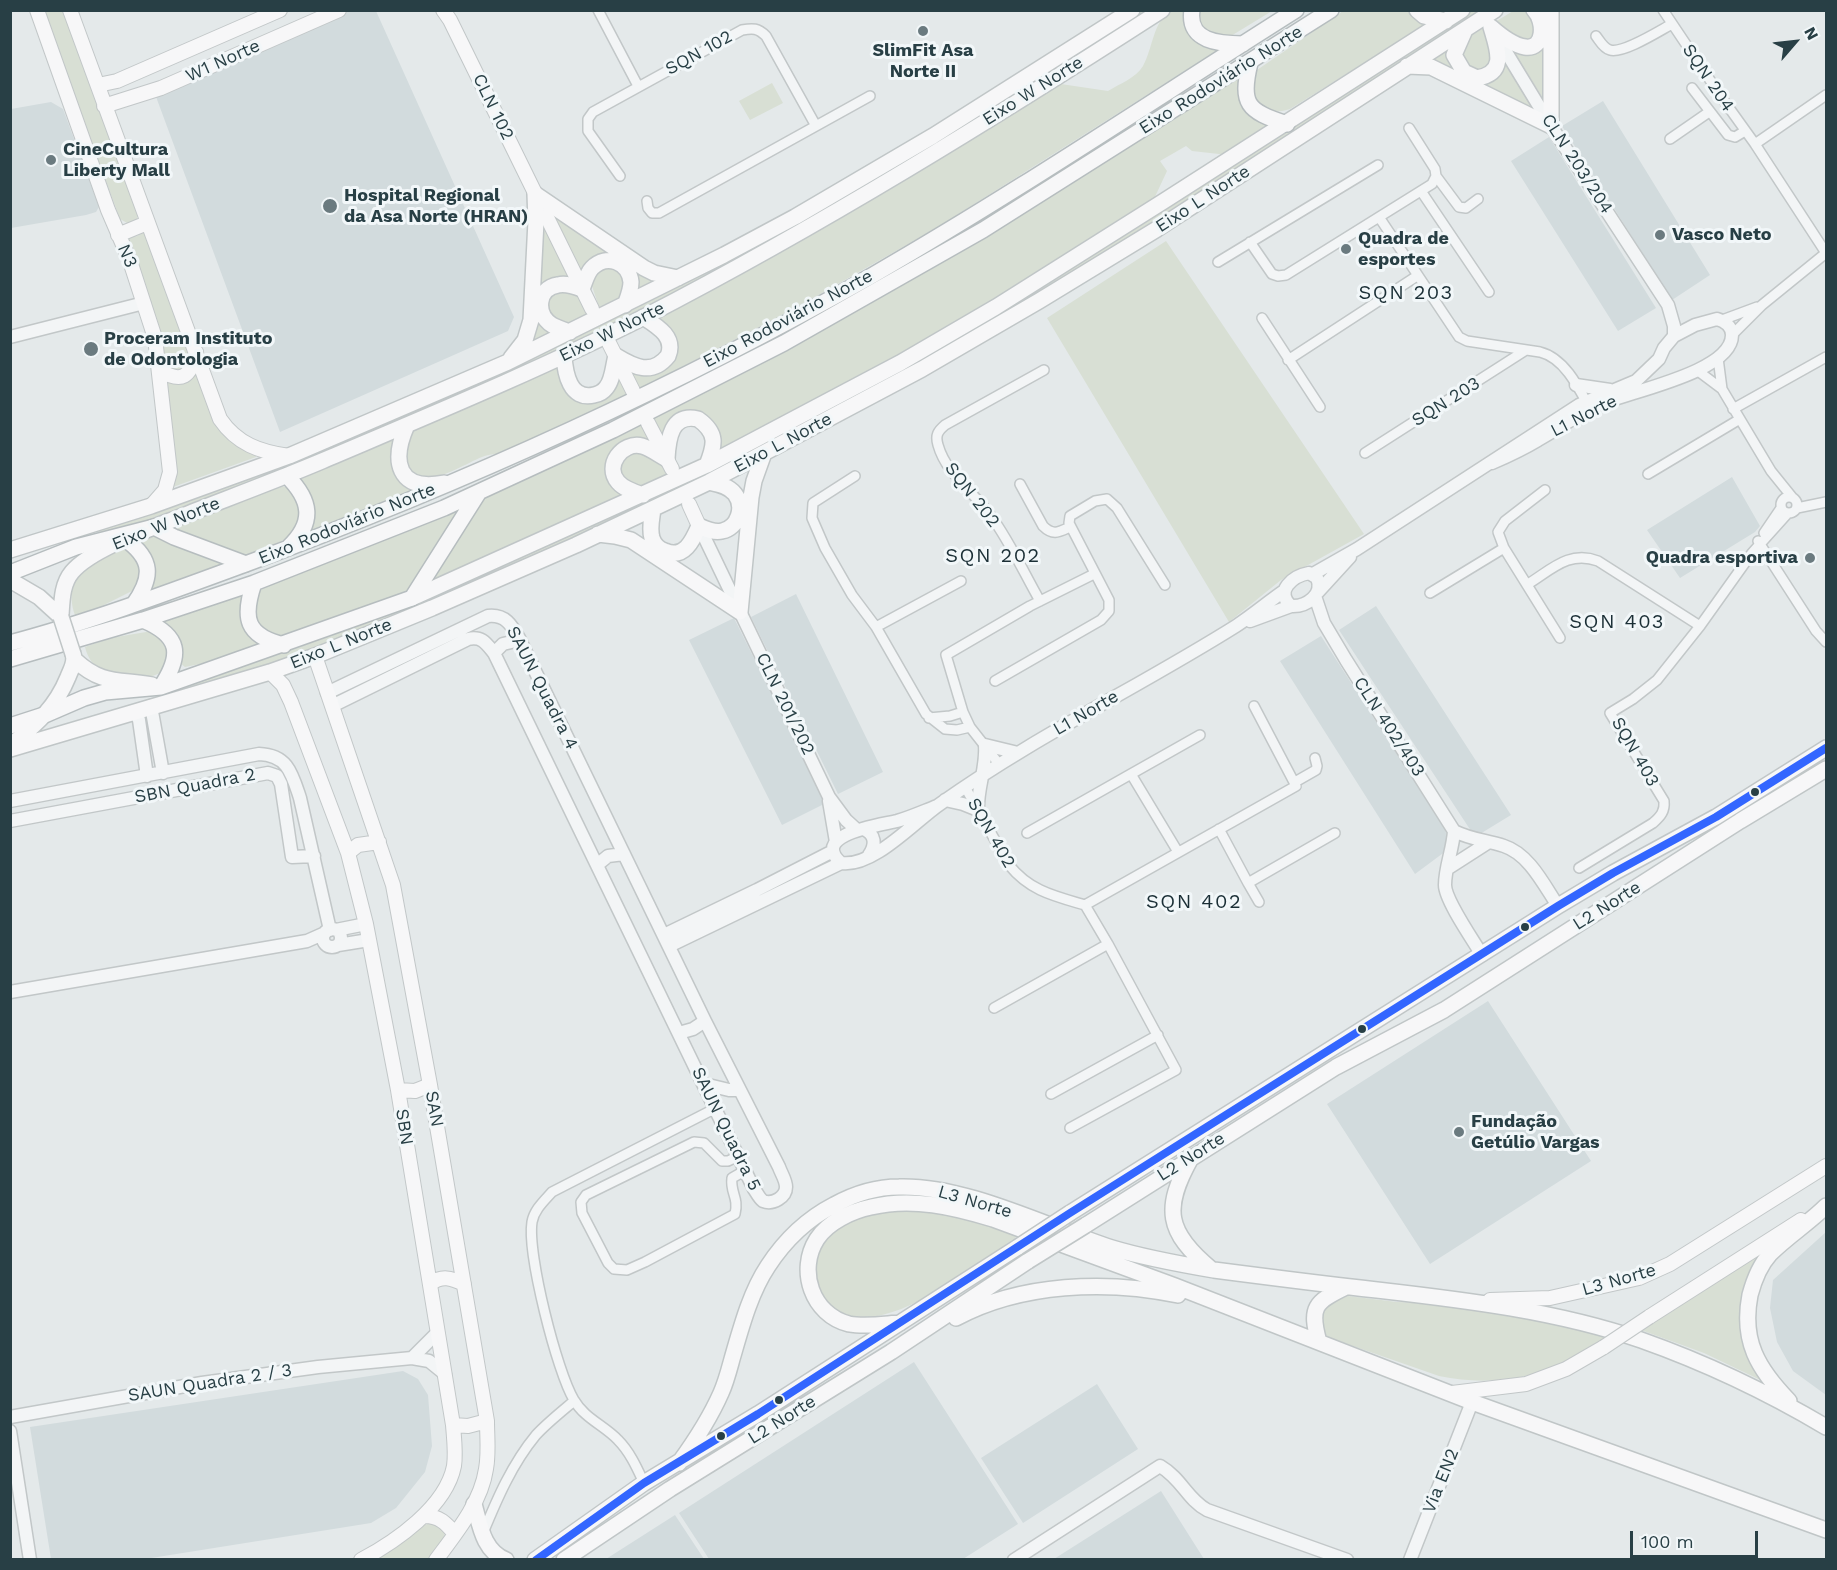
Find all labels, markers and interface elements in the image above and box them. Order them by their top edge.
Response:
north arrow [1765,12,1825,72]
street label: Eixo Rodoviário Norte [1135,21,1307,139]
marker: SlimFit Asa Norte II [916,24,930,38]
text: N [1800,24,1823,43]
street label: SQN 102 [662,26,736,80]
street label: W1 Norte [182,35,264,87]
place label: SlimFit Asa Norte II [872,40,974,82]
street label: SQN 204 [1678,40,1738,116]
street label: Eixo W Norte [979,52,1087,130]
street label: CLN 102 [468,70,518,144]
street label: CLN 203/204 [1537,110,1617,218]
place label: CineCultura Liberty Mall [63,139,170,182]
marker: CineCultura Liberty Mall [44,153,58,167]
street label: Eixo L Norte [1152,161,1254,237]
place label: Hospital Regional da Asa Norte (HRAN) [344,185,528,228]
marker: Hospital Regional da Asa Norte (HRAN) [321,197,339,215]
place label: Vasco Neto [1672,224,1772,246]
place label: Quadra de esportes [1358,228,1449,270]
marker: Vasco Neto [1653,228,1667,242]
street label: N3 [112,241,142,271]
marker: Quadra de esportes [1339,242,1353,256]
street label: Eixo Rodoviário Norte [699,265,877,373]
district label: SQN 203 [1358,281,1454,305]
street label: Eixo W Norte [556,297,668,367]
place label: Proceram Instituto de Odontologia [104,328,272,370]
marker: Proceram Instituto de Odontologia [82,340,100,358]
street label: SQN 203 [1408,373,1484,431]
street label: L1 Norte [1547,390,1621,442]
street label: Eixo L Norte [730,408,836,478]
street label: SQN 202 [940,458,1004,532]
street label: Eixo Rodoviário Norte [255,479,439,569]
street label: Eixo W Norte [109,493,223,555]
district label: SQN 202 [945,544,1041,568]
place label: Quadra esportiva [1646,547,1798,569]
marker: Quadra esportiva [1803,551,1817,565]
district label: SQN 403 [1569,610,1665,634]
street label: Eixo L Norte [287,614,395,674]
street label: SAUN Quadra 4 [502,623,582,753]
street label: CLN 201/202 [751,649,819,759]
street label: CLN 402/403 [1349,673,1429,781]
street label: L1 Norte [1050,686,1122,740]
street label: SQN 403 [1606,713,1664,791]
street label: SBN Quadra 2 [133,764,257,808]
unlabelled marker [1749,786,1761,798]
street label: SQN 402 [962,794,1020,872]
street label: L2 Norte [1569,877,1645,935]
district label: SQN 402 [1146,890,1242,914]
unlabelled marker [1519,921,1531,933]
unlabelled marker [1356,1023,1368,1035]
street label: SAUN Quadra 5 [687,1064,765,1194]
street label: SAN [420,1089,448,1129]
street label: SBN [390,1107,418,1147]
place label: Fundação Getúlio Vargas [1471,1111,1600,1154]
marker: Fundação Getúlio Vargas [1452,1125,1466,1139]
street label: L2 Norte [1153,1128,1229,1186]
street label: L3 Norte [935,1181,1015,1223]
street label: L3 Norte [1579,1259,1659,1301]
street label: SAUN Quadra 2 / 3 [127,1359,293,1407]
street label: L2 Norte [744,1391,820,1449]
unlabelled marker [773,1394,785,1406]
unlabelled marker [715,1430,727,1442]
street label: Via EN2 [1418,1445,1464,1517]
scale bar [1633,1519,1760,1557]
text: 100 m [1641,1531,1694,1552]

